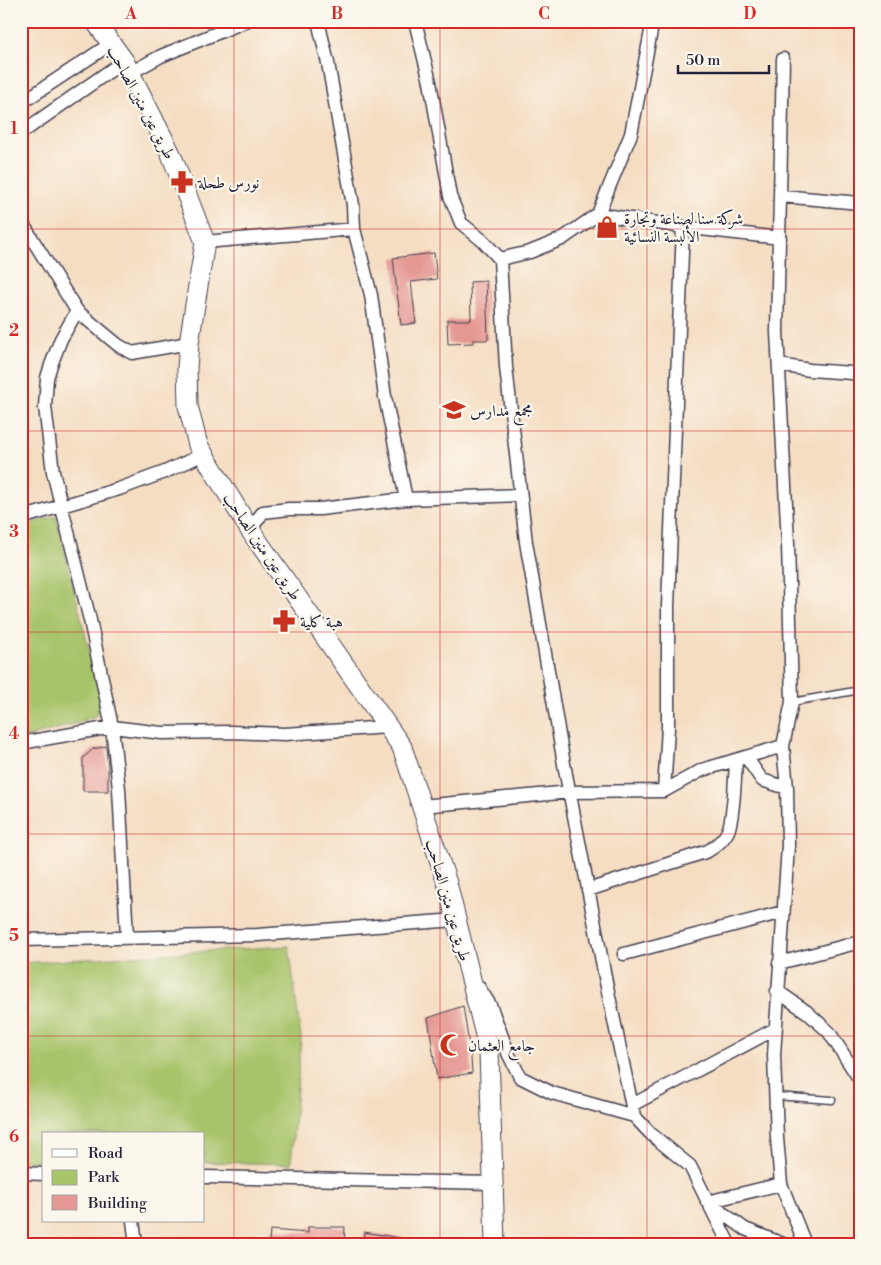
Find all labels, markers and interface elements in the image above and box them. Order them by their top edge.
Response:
text: A [124,4,137,24]
text: B [331,4,343,24]
text: C [538,4,550,24]
text: D [744,4,757,24]
street label: طريق عين منين الصاحب [103,42,180,163]
scale bar [678,42,770,74]
text: 50 m [686,51,720,70]
text: 1 [10,119,18,139]
pharmacy icon: نورس طحلة [169,169,195,195]
place label: نورس طحلة [197,173,259,193]
place label: شركة سنا لصناعة وتجارة الألبسة النسائية [624,209,743,247]
shop icon: شركة سنا لصناعة وتجارة الألبسة النسائية [594,214,620,240]
text: 2 [9,321,19,341]
school or university icon: مجمع مدارس [441,397,467,423]
place label: مجمع مدارس [470,401,532,426]
street label: طريق عين منين الصاحب [219,489,306,604]
text: 3 [9,522,19,542]
pharmacy icon: هبة كلية [271,608,297,634]
place label: هبة كلية [300,612,343,632]
text: 4 [9,724,20,744]
street label: طريق عين منين الصاحب [421,837,475,964]
text: 5 [9,926,19,946]
mosque icon: جامع العثمان [438,1032,464,1058]
place label: جامع العثمان [468,1036,535,1061]
text: 6 [9,1127,19,1147]
legend [42,1132,205,1222]
text: Road [88,1144,123,1163]
text: Park [88,1168,120,1187]
text: Building [87,1194,147,1213]

